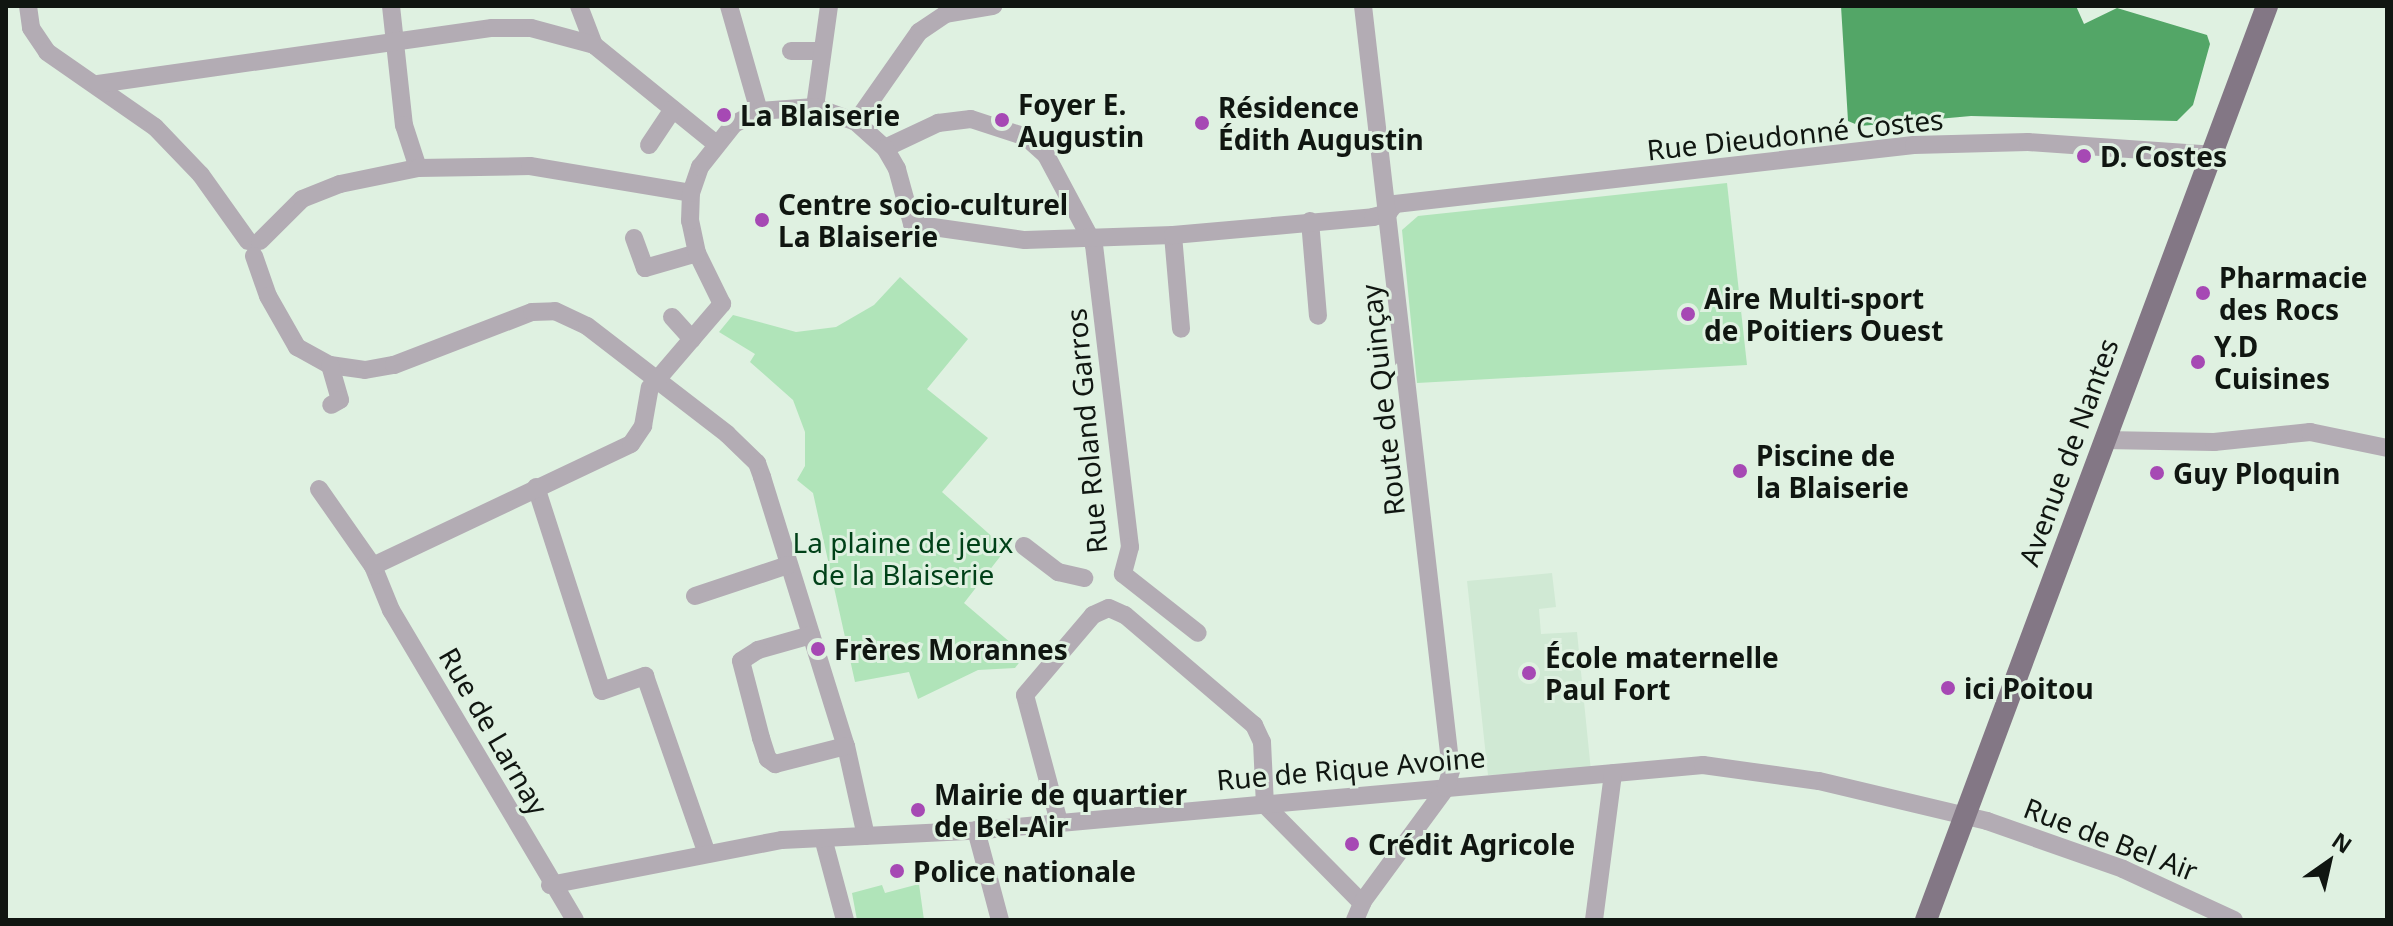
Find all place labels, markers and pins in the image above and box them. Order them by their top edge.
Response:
place label: Foyer E. Augustin [1018,87,1144,153]
place label: Résidence Édith Augustin [1218,90,1424,156]
place label: La Blaiserie [740,98,900,132]
marker: La Blaiserie [715,106,733,124]
marker: Foyer E. Augustin [993,111,1011,129]
marker: Résidence Édith Augustin [1193,114,1211,132]
place label: D. Costes [2100,139,2227,173]
marker: D. Costes [2075,147,2093,165]
place label: Centre socio-culturel La Blaiserie [778,187,1068,253]
marker: Centre socio-culturel La Blaiserie [753,211,771,229]
place label: Pharmacie des Rocs [2219,260,2367,326]
place label: Aire Multi-sport de Poitiers Ouest [1704,281,1943,347]
marker: Pharmacie des Rocs [2194,284,2212,302]
marker: Aire Multi-sport de Poitiers Ouest [1679,305,1697,323]
place label: Y.D Cuisines [2214,329,2330,395]
marker: Y.D Cuisines [2189,353,2207,371]
place label: Piscine de la Blaiserie [1756,438,1909,504]
place label: Guy Ploquin [2173,456,2340,490]
marker: Piscine de la Blaiserie [1731,462,1749,480]
marker: Guy Ploquin [2148,464,2166,482]
place label: Frères Morannes [834,632,1068,666]
marker: Frères Morannes [809,640,827,658]
place label: École maternelle Paul Fort [1545,640,1779,706]
marker: École maternelle Paul Fort [1520,664,1538,682]
place label: ici Poitou [1964,671,2094,705]
marker: ici Poitou [1939,679,1957,697]
place label: Mairie de quartier de Bel-Air [934,777,1187,843]
marker: Mairie de quartier de Bel-Air [909,801,927,819]
place label: Crédit Agricole [1368,827,1575,861]
marker: Crédit Agricole [1343,835,1361,853]
place label: Police nationale [913,854,1136,888]
marker: Police nationale [888,862,906,880]

